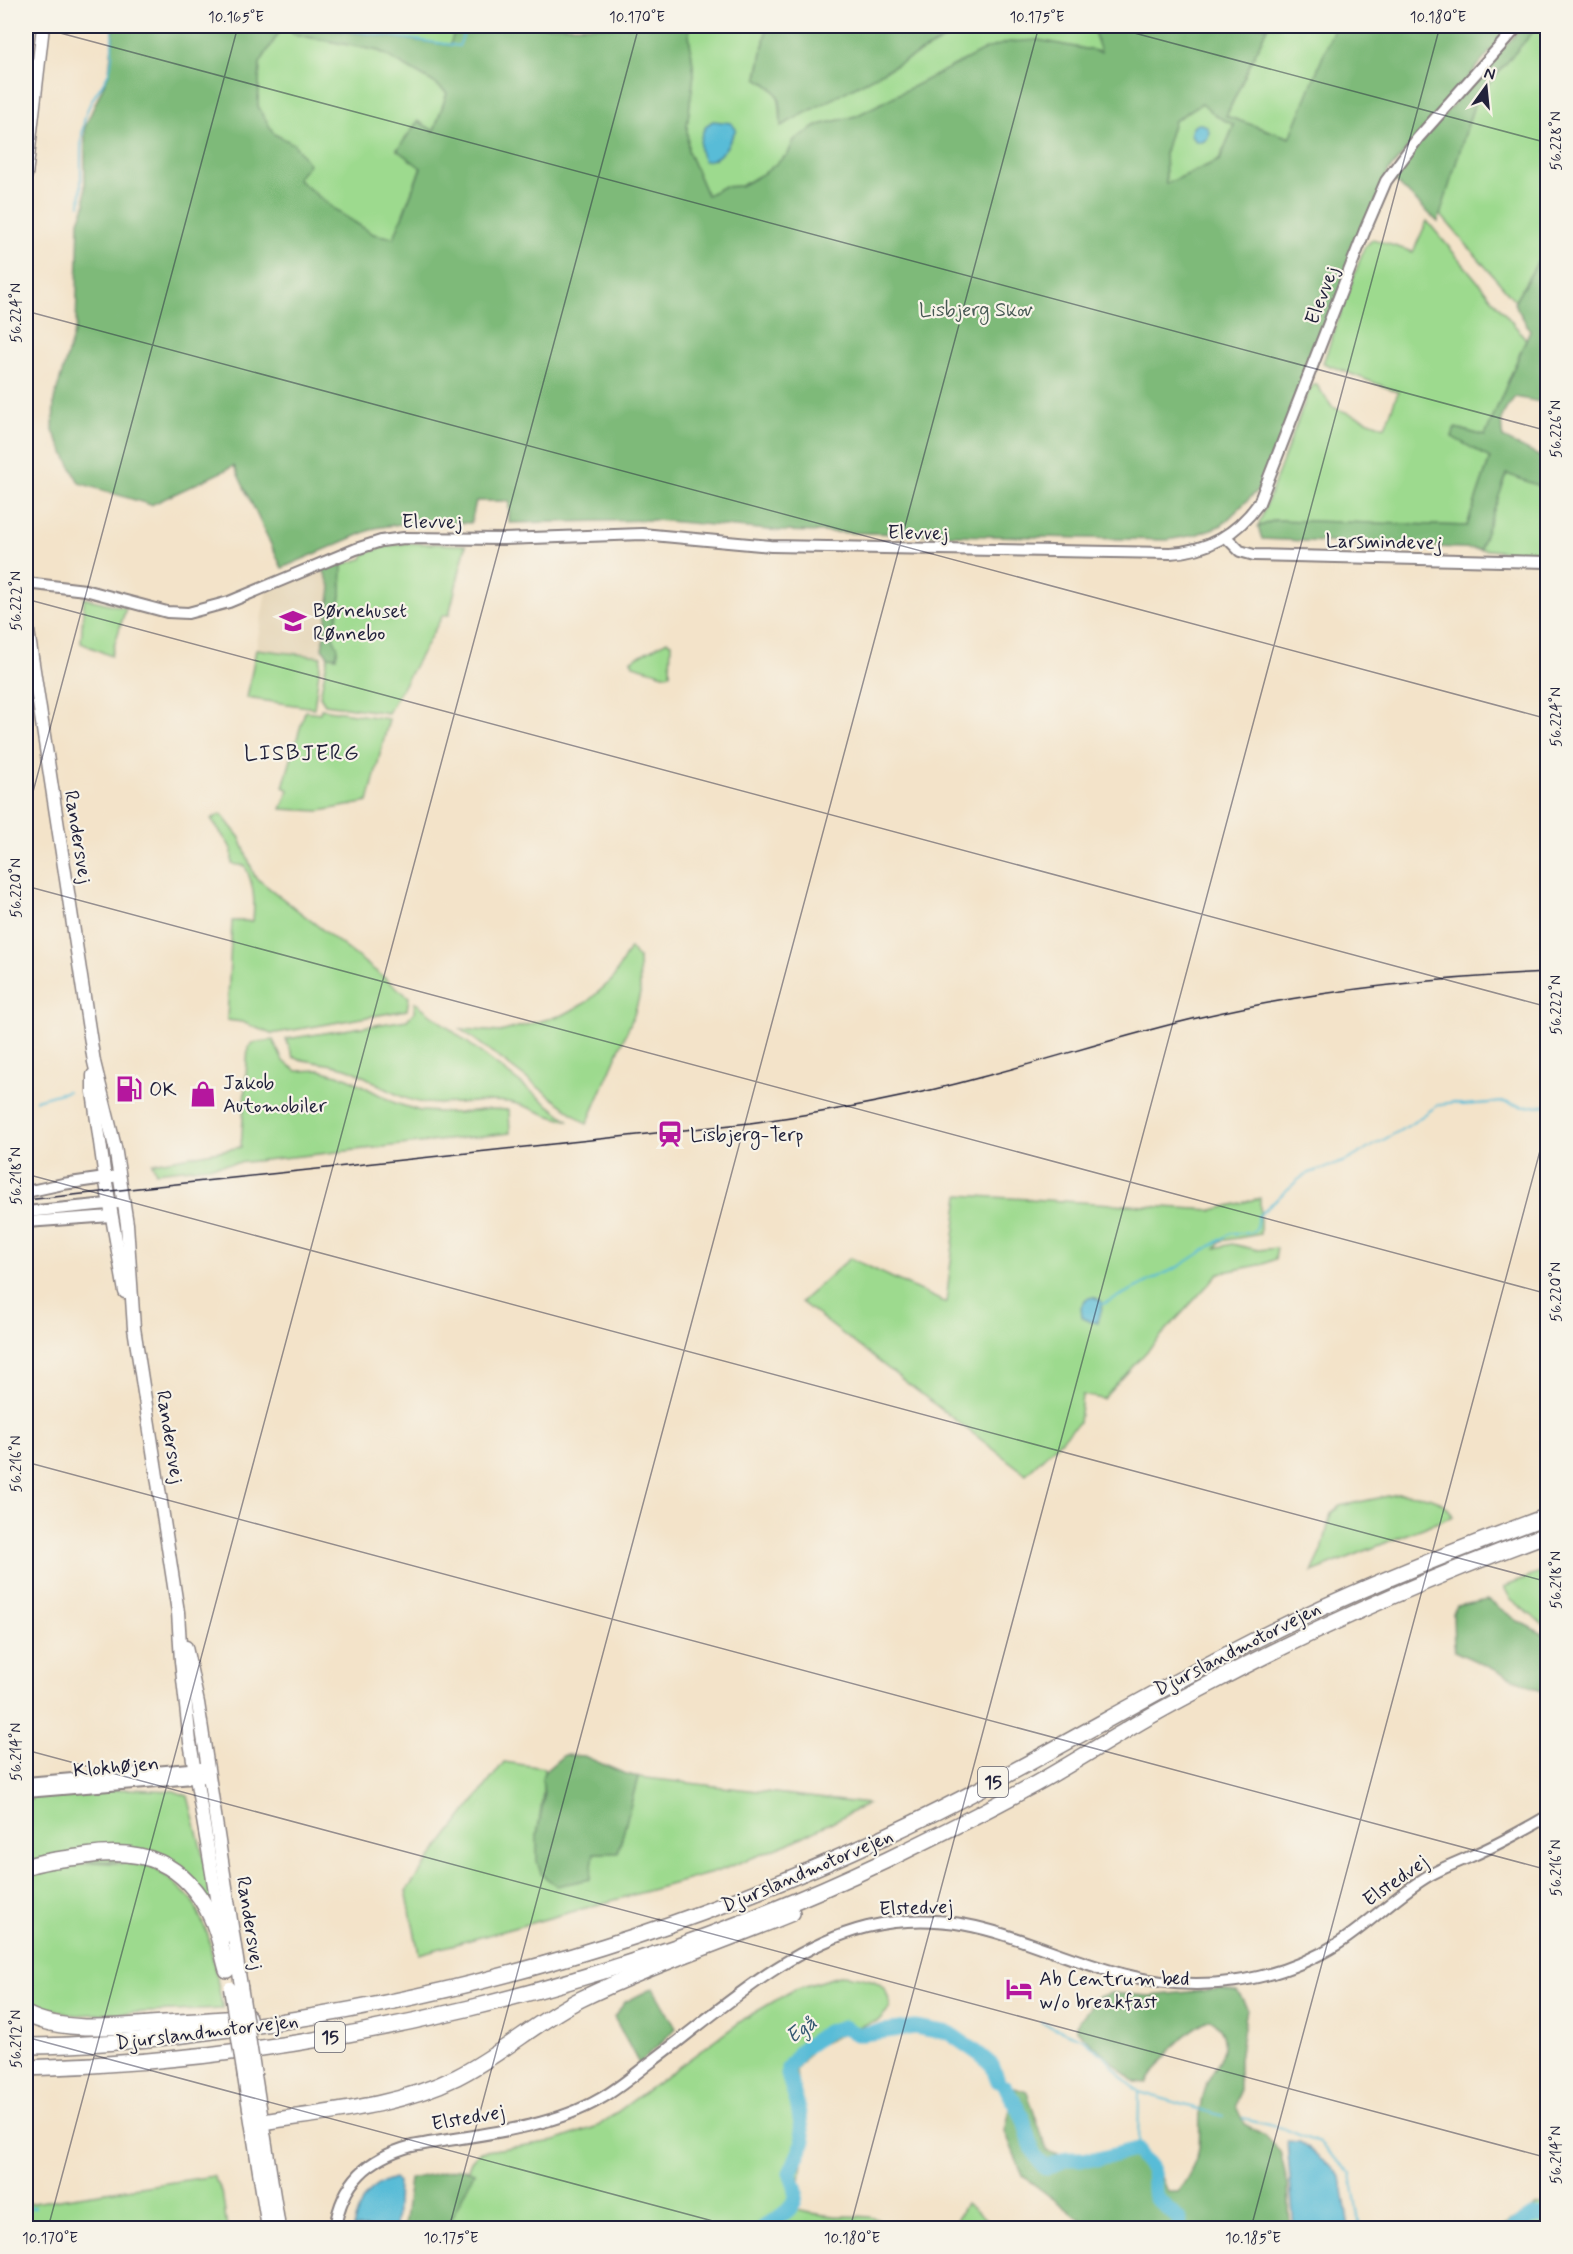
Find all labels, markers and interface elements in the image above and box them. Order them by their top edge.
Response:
text: 10.165°E [208,8,264,28]
text: 10.170°E [609,8,665,28]
text: 10.175°E [1009,8,1065,28]
text: 10.180°E [1410,8,1467,28]
north arrow [1456,57,1516,117]
text: N [1482,62,1497,85]
text: 56.228°N [1547,111,1567,171]
street label: Elevvej [1299,262,1346,329]
text: 56.224°N [7,283,27,343]
park label: Lisbjerg Skov [919,297,1033,325]
text: 56.226°N [1547,400,1567,458]
street label: Elevvej [402,509,462,536]
street label: Elevvej [887,519,948,548]
street label: Larsmindevej [1325,528,1443,557]
text: 56.222°N [7,571,27,631]
place label: Børnehuset Rønnebo [313,598,407,648]
school or university icon: Børnehuset Rønnebo [278,606,308,636]
text: 56.224°N [1547,687,1567,747]
district label: LISBJERG [244,740,360,768]
street label: Randersvej [57,788,98,886]
text: 56.220°N [7,858,27,918]
text: 56.222°N [1547,975,1567,1035]
place label: Jakob Automobiler [223,1070,327,1120]
fuel station icon: OK [114,1074,144,1104]
place label: OK [149,1077,177,1104]
shop icon: Jakob Automobiler [188,1079,218,1109]
station icon: Lisbjerg-Terp [655,1119,685,1149]
place label: Lisbjerg-Terp [690,1122,804,1150]
text: 56.218°N [7,1147,27,1205]
text: 56.220°N [1547,1262,1567,1322]
street label: Randersvej [149,1388,190,1486]
text: 56.216°N [7,1436,27,1492]
text: 56.218°N [1547,1551,1567,1609]
street label: Djurslandmotorvejen [1150,1596,1326,1703]
text: 56.214°N [7,1723,27,1781]
street label: Klokhøjen [72,1750,160,1785]
road number: 15 [978,1767,1008,1797]
street label: Djurslandmotorvejen [718,1823,897,1920]
text: 56.216°N [1547,1840,1567,1896]
street label: Elstedvej [1358,1849,1434,1913]
street label: Randersvej [229,1874,270,1972]
street label: Elstedvej [879,1894,953,1923]
place label: Ab Centrum bed w/o breakfast [1039,1966,1190,2016]
hotel icon: Ab Centrum bed w/o breakfast [1004,1974,1034,2004]
street label: Djurslandmotorvejen [114,2008,300,2057]
water label: Egå [780,2009,823,2051]
text: 56.212°N [7,2010,27,2068]
road number: 15 [315,2022,345,2052]
street label: Elstedvej [430,2099,507,2138]
text: 56.214°N [1547,2126,1567,2184]
text: 10.170°E [22,2229,78,2249]
text: 10.175°E [423,2229,479,2249]
text: 10.180°E [824,2229,881,2249]
text: 10.185°E [1225,2229,1281,2249]

